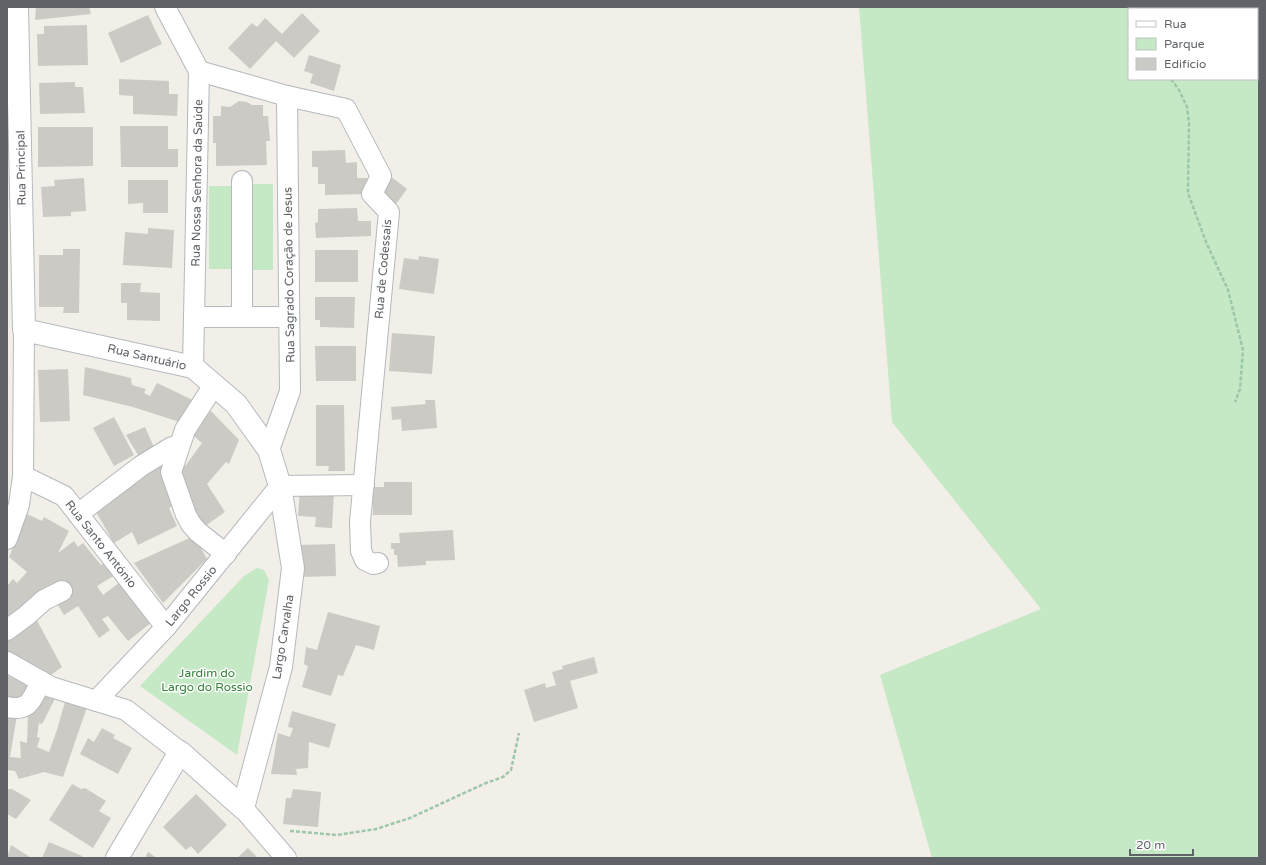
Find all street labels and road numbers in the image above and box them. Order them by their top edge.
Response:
street label: Rua Nossa Senhora da Saúde [189,99,205,267]
street label: Rua Principal [13,130,29,206]
street label: Rua Sagrado Coração de Jesus [280,187,298,363]
street label: Rua de Codessais [372,218,394,319]
street label: Rua Santuário [106,341,188,373]
street label: Rua Santo António [62,497,140,591]
street label: Largo Rossio [162,563,220,629]
street label: Largo Carvalha [269,594,297,680]

